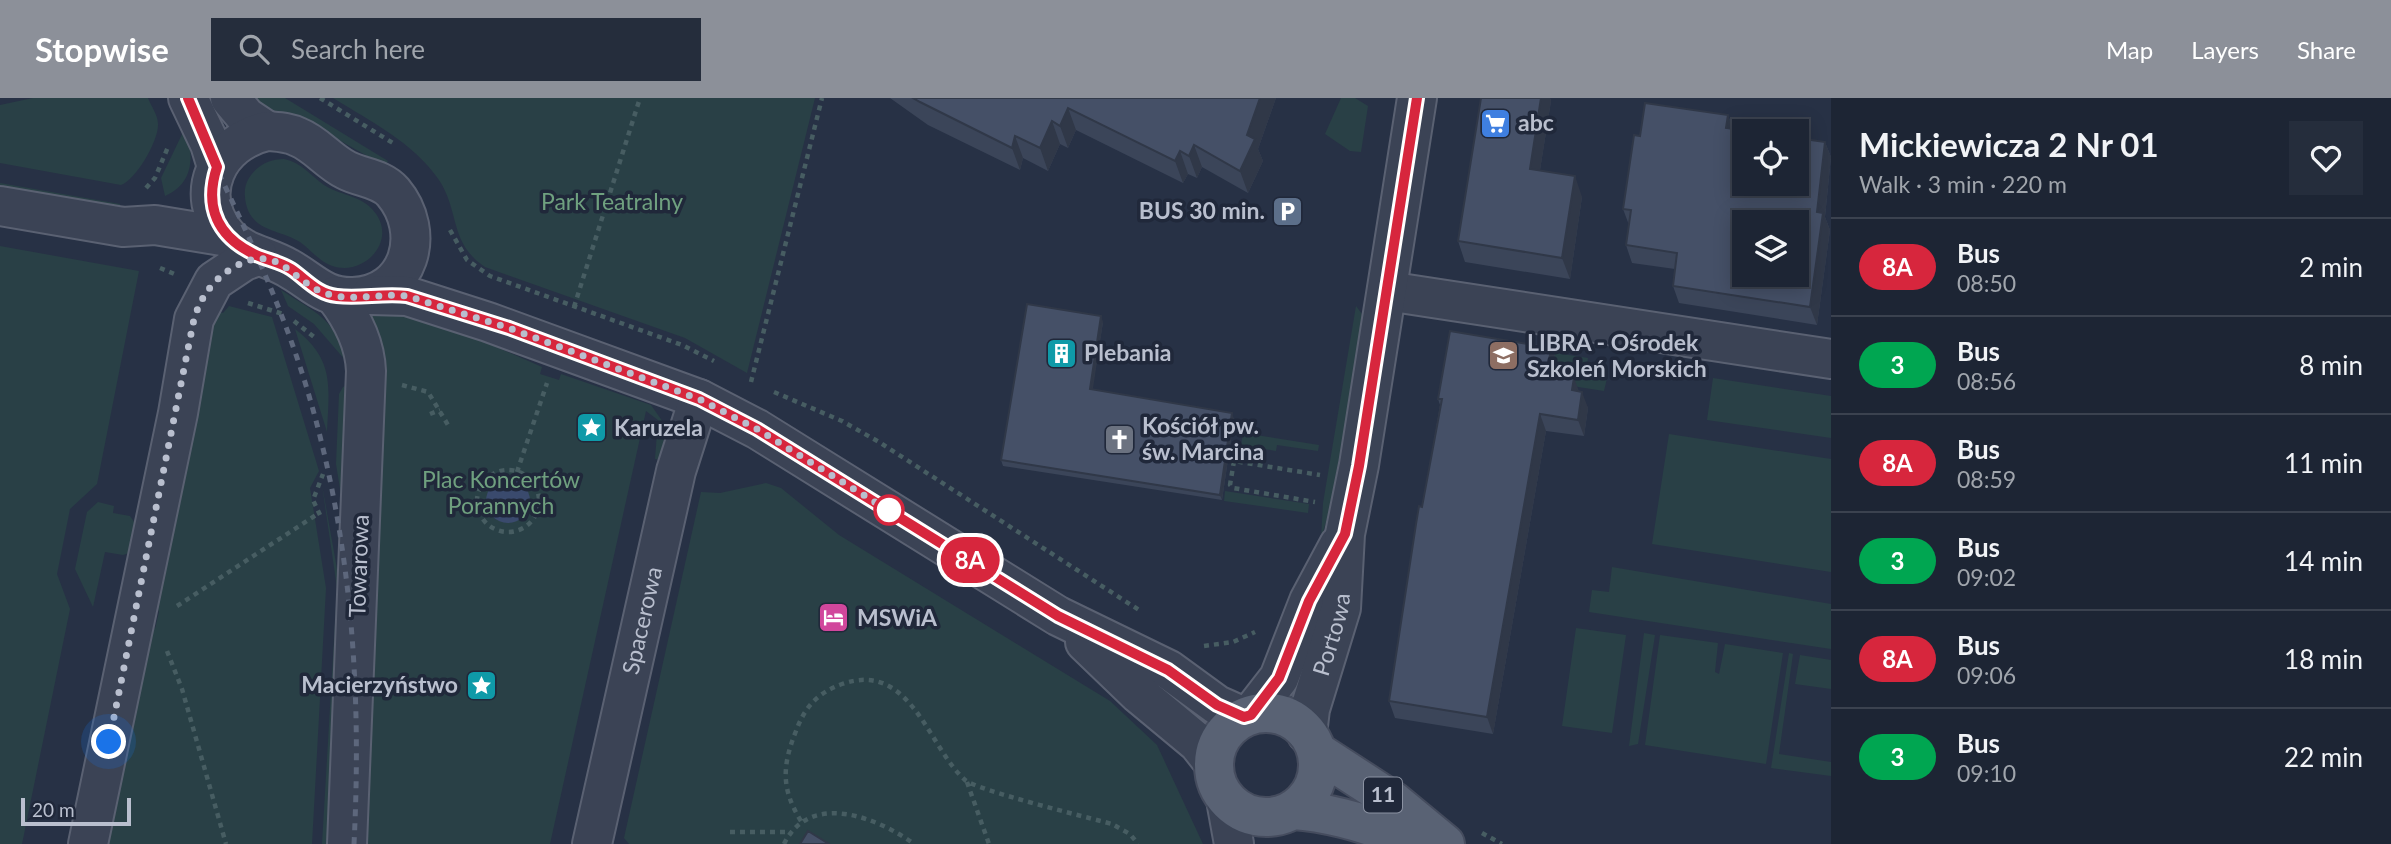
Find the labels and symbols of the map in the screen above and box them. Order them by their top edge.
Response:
supermarket icon: abc [1478,106,1512,140]
place label: abc [1518,108,1554,136]
park label: Park Teatralny [541,187,683,215]
parking icon: BUS 30 min. [1271,194,1305,228]
place label: BUS 30 min. [1139,196,1265,224]
place label: LIBRA - Ośrodek Szkoleń Morskich [1527,328,1707,382]
building icon: Plebania [1044,336,1078,370]
place label: Plebania [1084,338,1171,366]
school or university icon: LIBRA - Ośrodek Szkoleń Morskich [1487,339,1521,373]
place icon: Karuzela [574,411,608,445]
place label: Kościół pw. św. Marcina [1142,411,1264,465]
place label: Karuzela [614,413,703,441]
church icon: Kościół pw. św. Marcina [1102,422,1136,456]
park label: Plac Koncertów Porannych [422,465,580,519]
unlabelled marker [874,495,904,525]
street label: Towarowa [342,514,374,618]
line badge: 8A [939,537,1002,583]
street label: Spacerowa [616,564,667,677]
street label: Portowa [1306,593,1355,679]
hotel icon: MSWiA [817,601,851,635]
place label: MSWiA [857,603,938,631]
place icon: Macierzyństwo [464,668,498,702]
place label: Macierzyństwo [301,670,458,698]
your location [91,724,126,759]
road number: 11 [1364,778,1402,812]
scale bar [21,795,131,827]

